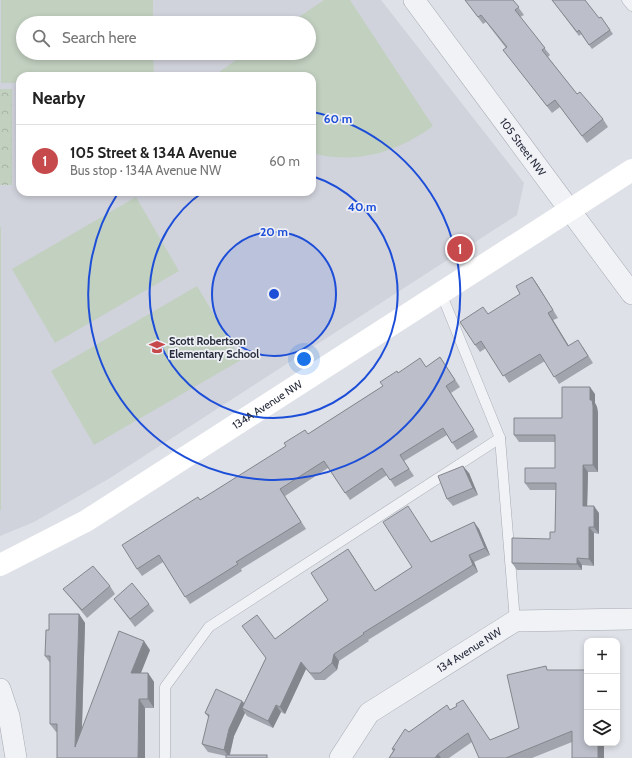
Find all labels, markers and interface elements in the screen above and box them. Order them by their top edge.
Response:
search box [16,16,316,60]
icon: search [30,27,52,49]
text: Search here [62,29,137,47]
text: Nearby [32,88,85,108]
text: 60 m [324,111,352,126]
street label: 105 Street NW [497,115,549,179]
text: 105 Street & 134A Avenue [70,144,237,162]
text: 1 [43,153,47,169]
text: 60 m [269,153,300,169]
text: Bus stop · 134A Avenue NW [70,162,221,178]
text: 40 m [347,199,377,214]
text: 20 m [260,224,288,239]
pin: 1 [447,234,473,264]
centre of rings [267,287,281,301]
place label: Scott Robertson Elementary School [169,334,259,361]
school or university icon: Scott Robertson Elementary School [148,338,166,356]
your location [294,349,314,369]
street label: 134A Avenue NW [229,376,305,432]
street label: 134 Avenue NW [434,624,505,675]
map controls [584,638,620,746]
button: + [584,638,620,674]
button: − [584,674,620,710]
button: layers [584,710,620,746]

